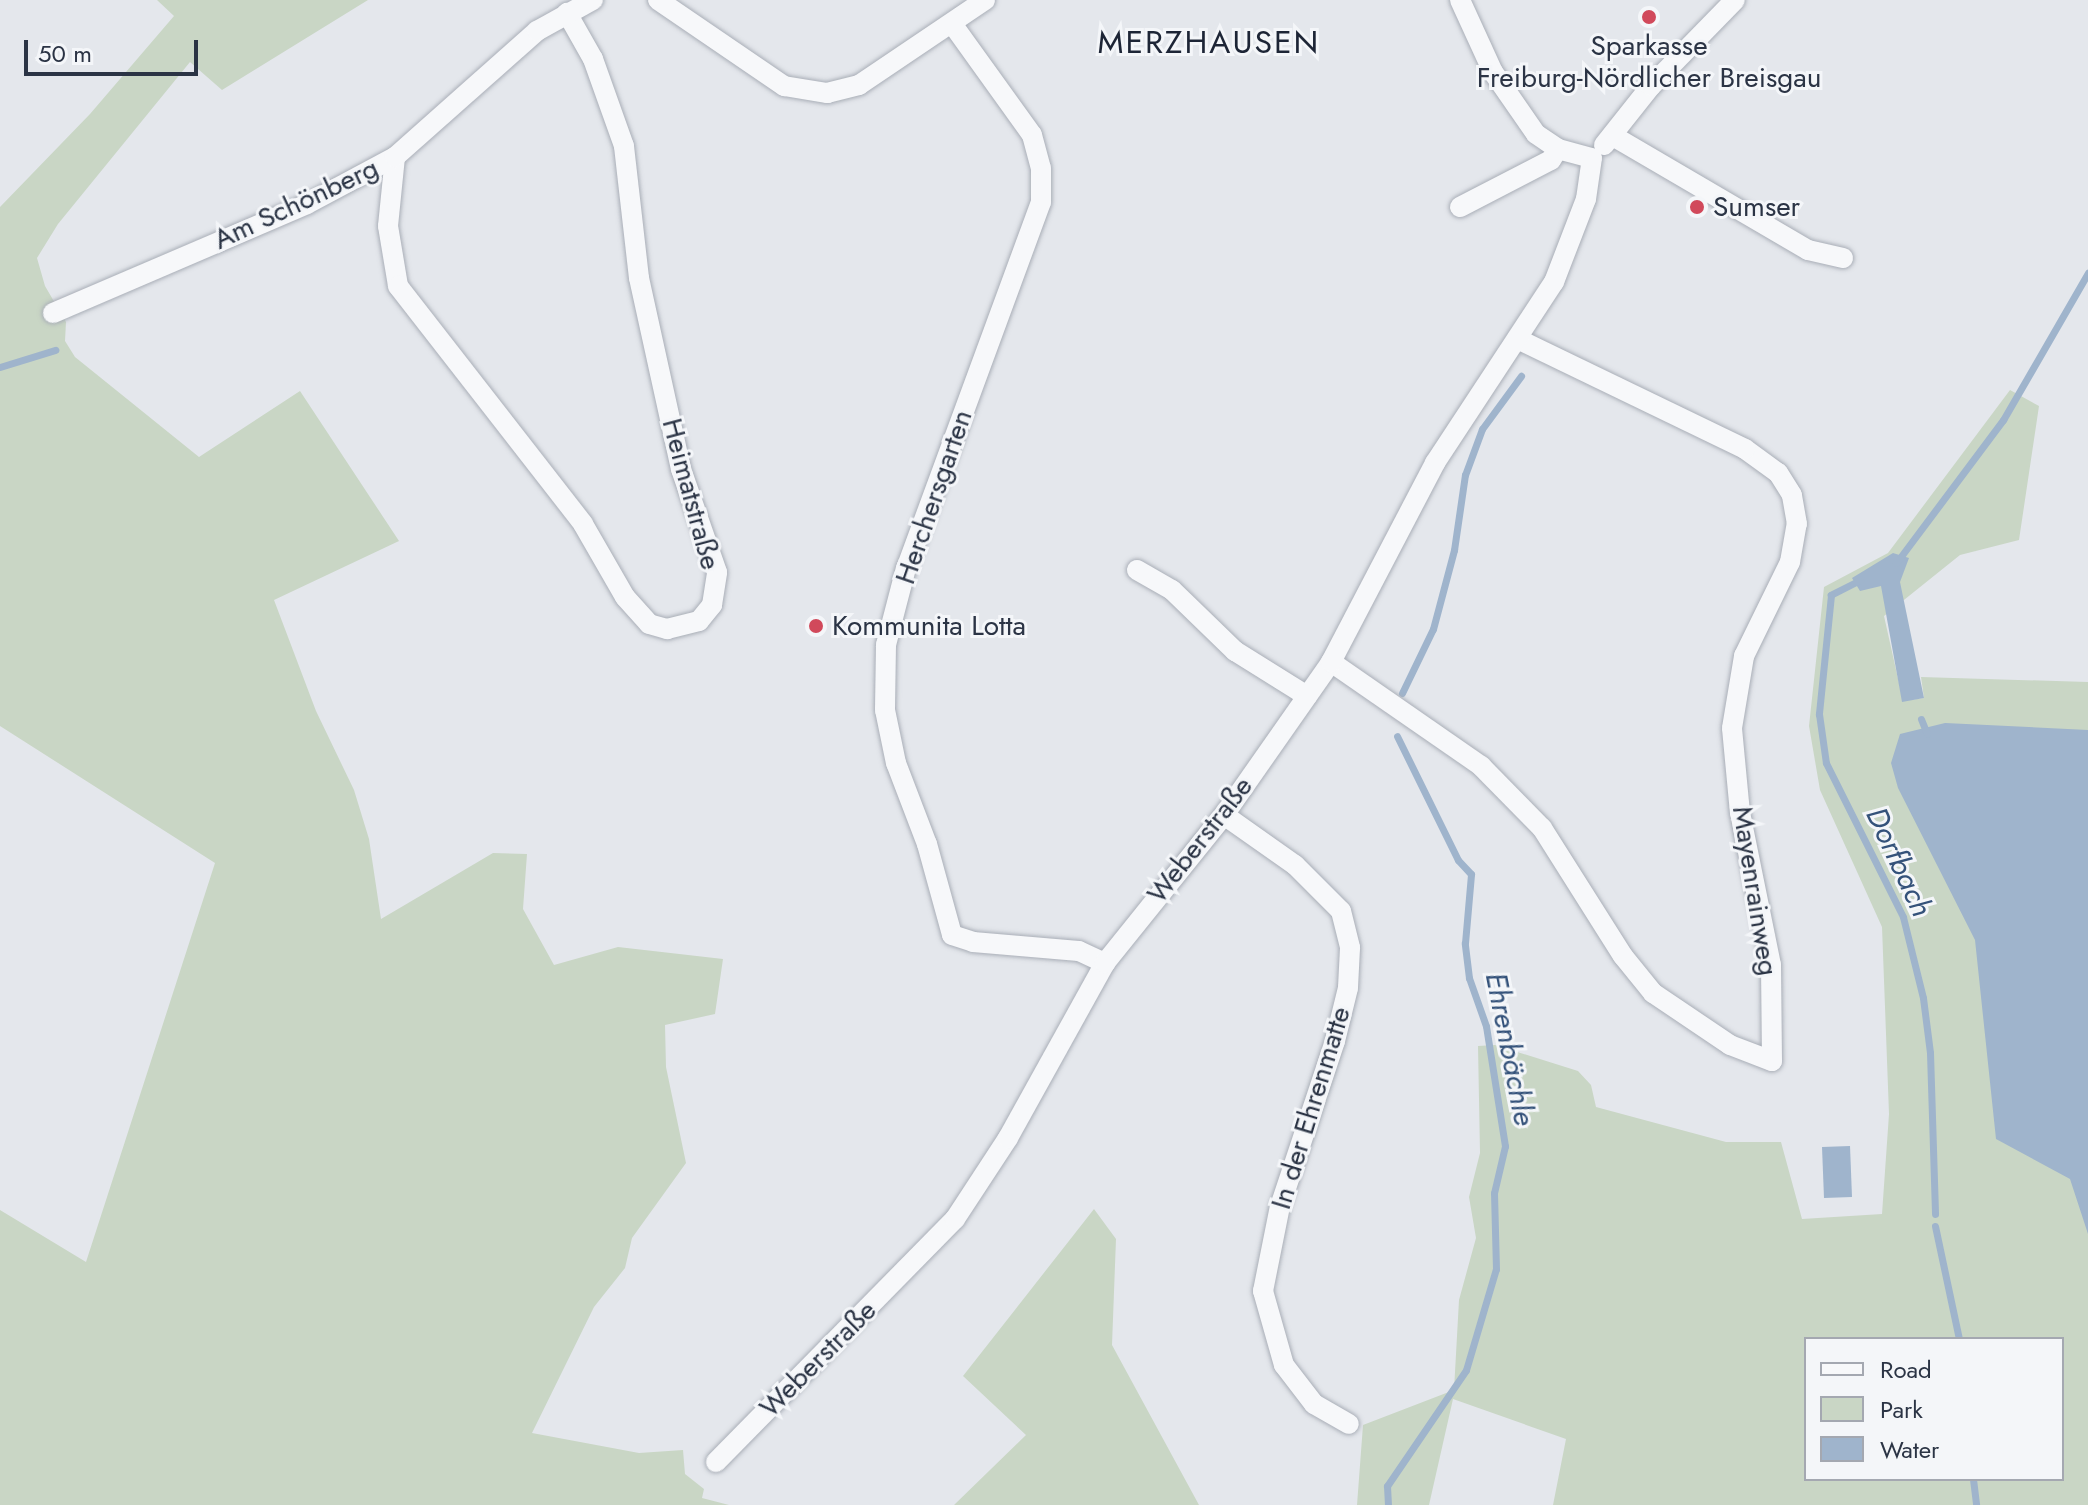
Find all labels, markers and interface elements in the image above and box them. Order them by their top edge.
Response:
marker: Sparkasse Freiburg-Nördlicher Breisgau [1640,8,1658,26]
district label: MERZHAUSEN [1098,23,1320,61]
scale bar [28,24,202,74]
place label: Sparkasse Freiburg-Nördlicher Breisgau [1477,29,1821,95]
text: 50 m [38,36,92,71]
street label: Am Schönberg [208,151,384,257]
place label: Sumser [1713,190,1800,224]
marker: Sumser [1688,198,1706,216]
street label: Herchersgarten [889,406,979,588]
street label: Heimatstraße [655,415,727,573]
place label: Kommunita Lotta [832,609,1026,643]
marker: Kommunita Lotta [807,617,825,635]
street label: Weberstraße [1140,770,1260,910]
water label: Dorfbach [1858,802,1940,922]
street label: Mayenrainweg [1725,804,1785,978]
water label: Ehrenbächle [1478,969,1542,1129]
street label: In der Ehrenmatte [1264,1003,1358,1213]
street label: Weberstraße [753,1294,883,1424]
legend [1804,1337,2064,1481]
text: Road [1880,1352,1932,1387]
text: Park [1880,1392,1923,1427]
text: Water [1880,1432,1939,1467]

